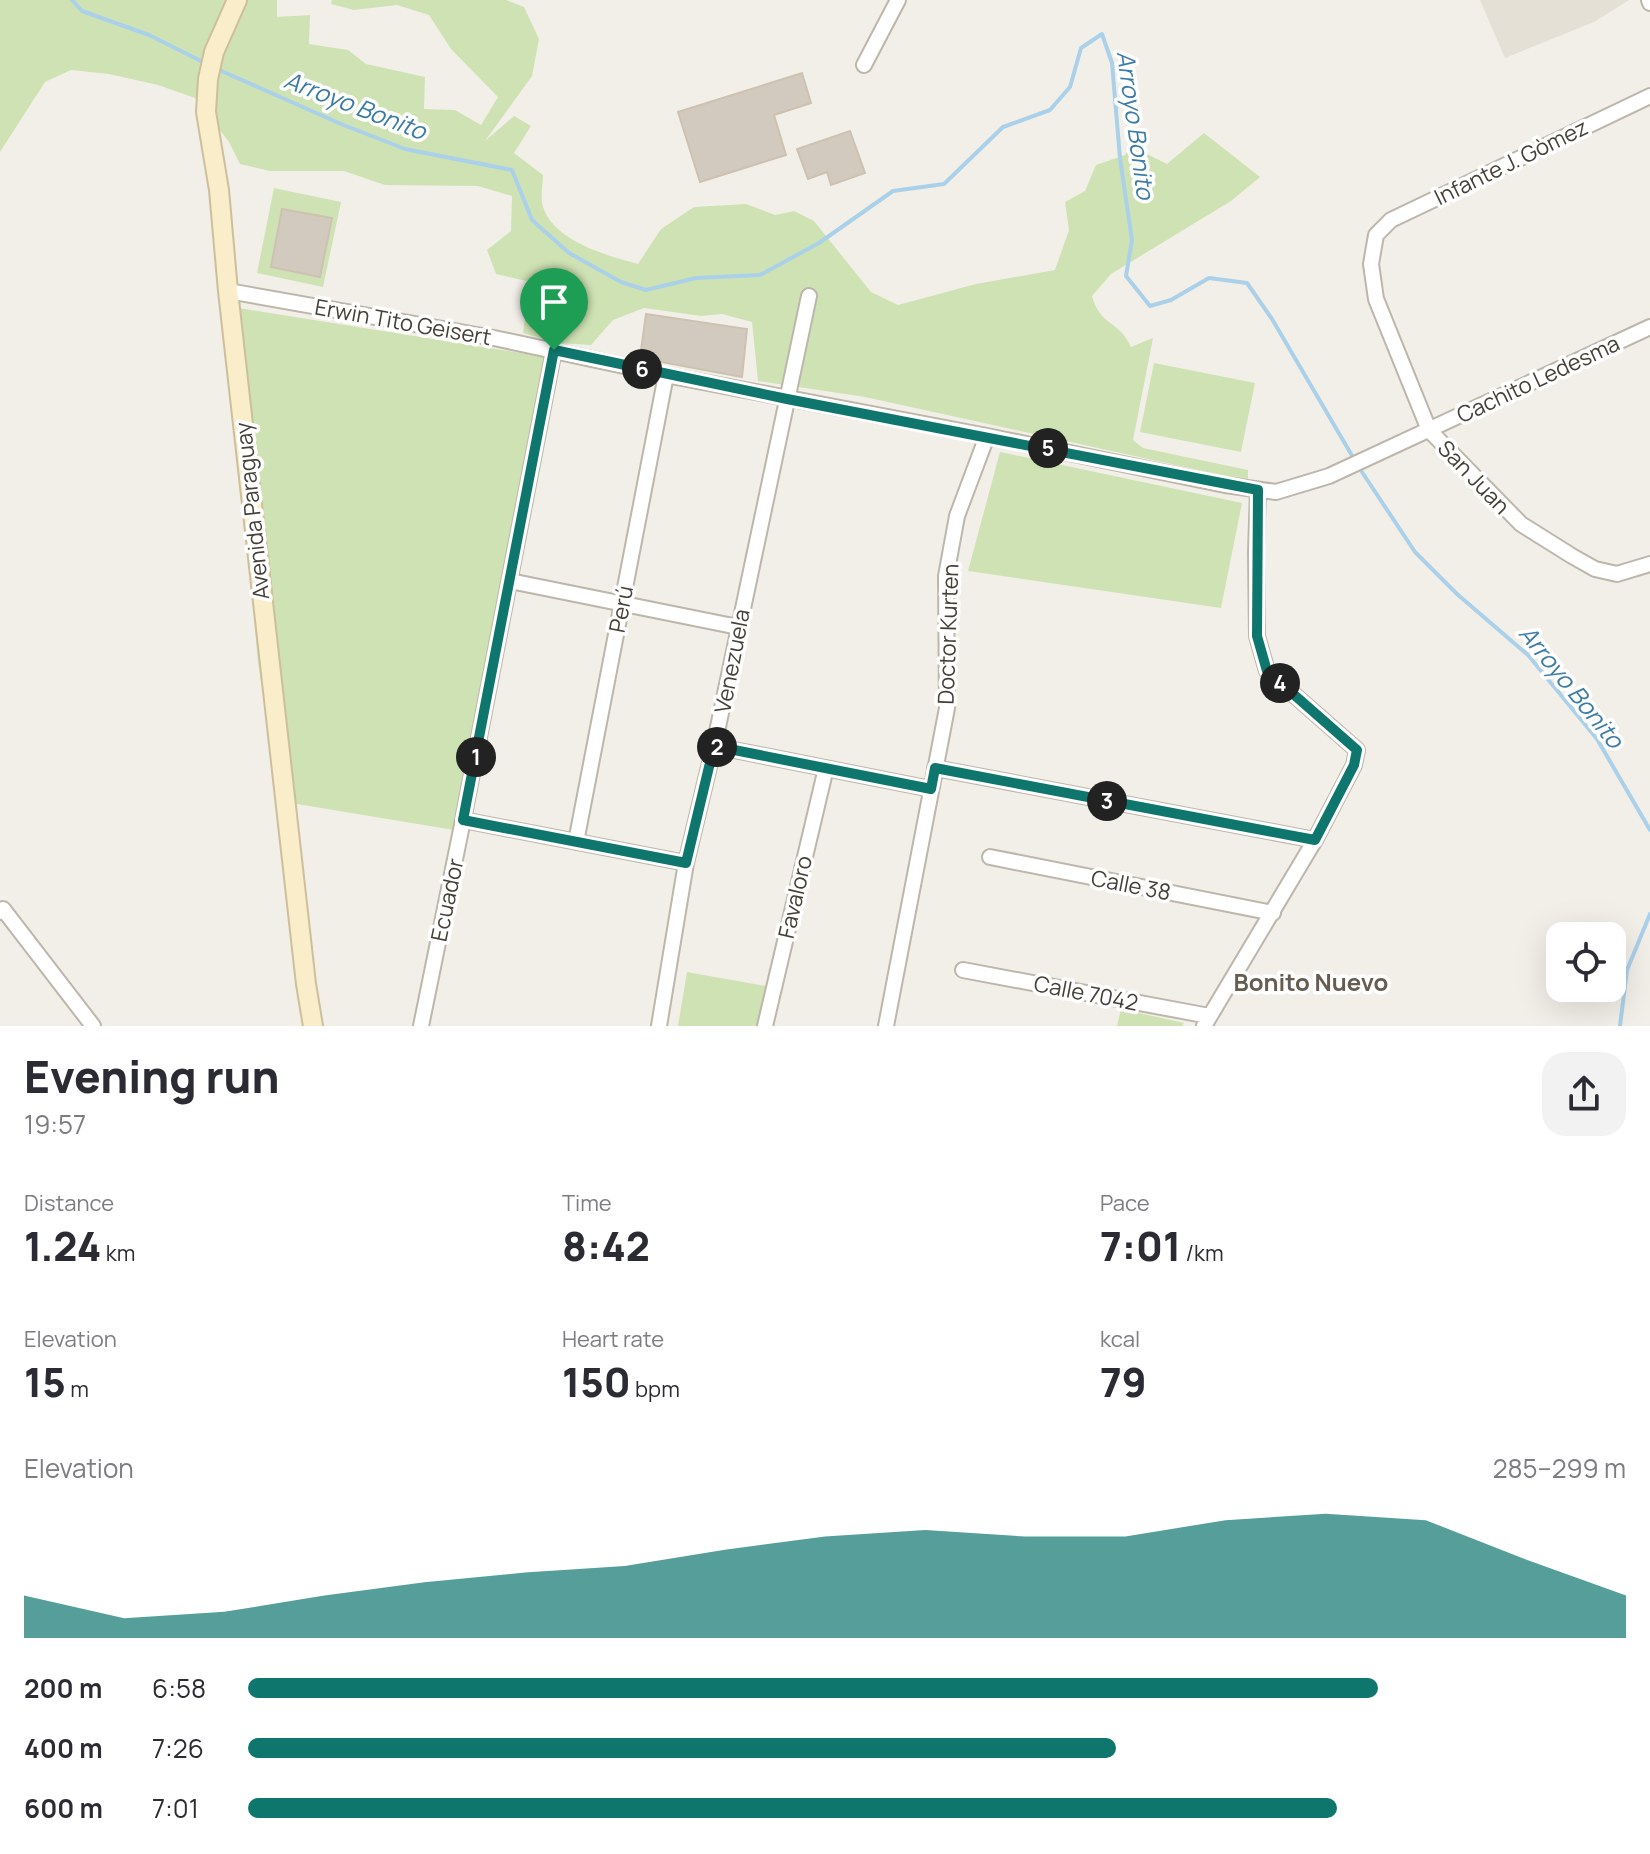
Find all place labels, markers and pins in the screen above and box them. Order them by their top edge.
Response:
pin [520,268,588,350]
pin: 6 [622,349,662,389]
pin: 5 [1028,428,1068,468]
pin: 4 [1260,663,1300,703]
pin: 2 [697,727,737,767]
pin: 1 [456,737,496,777]
pin: 3 [1087,781,1127,821]

